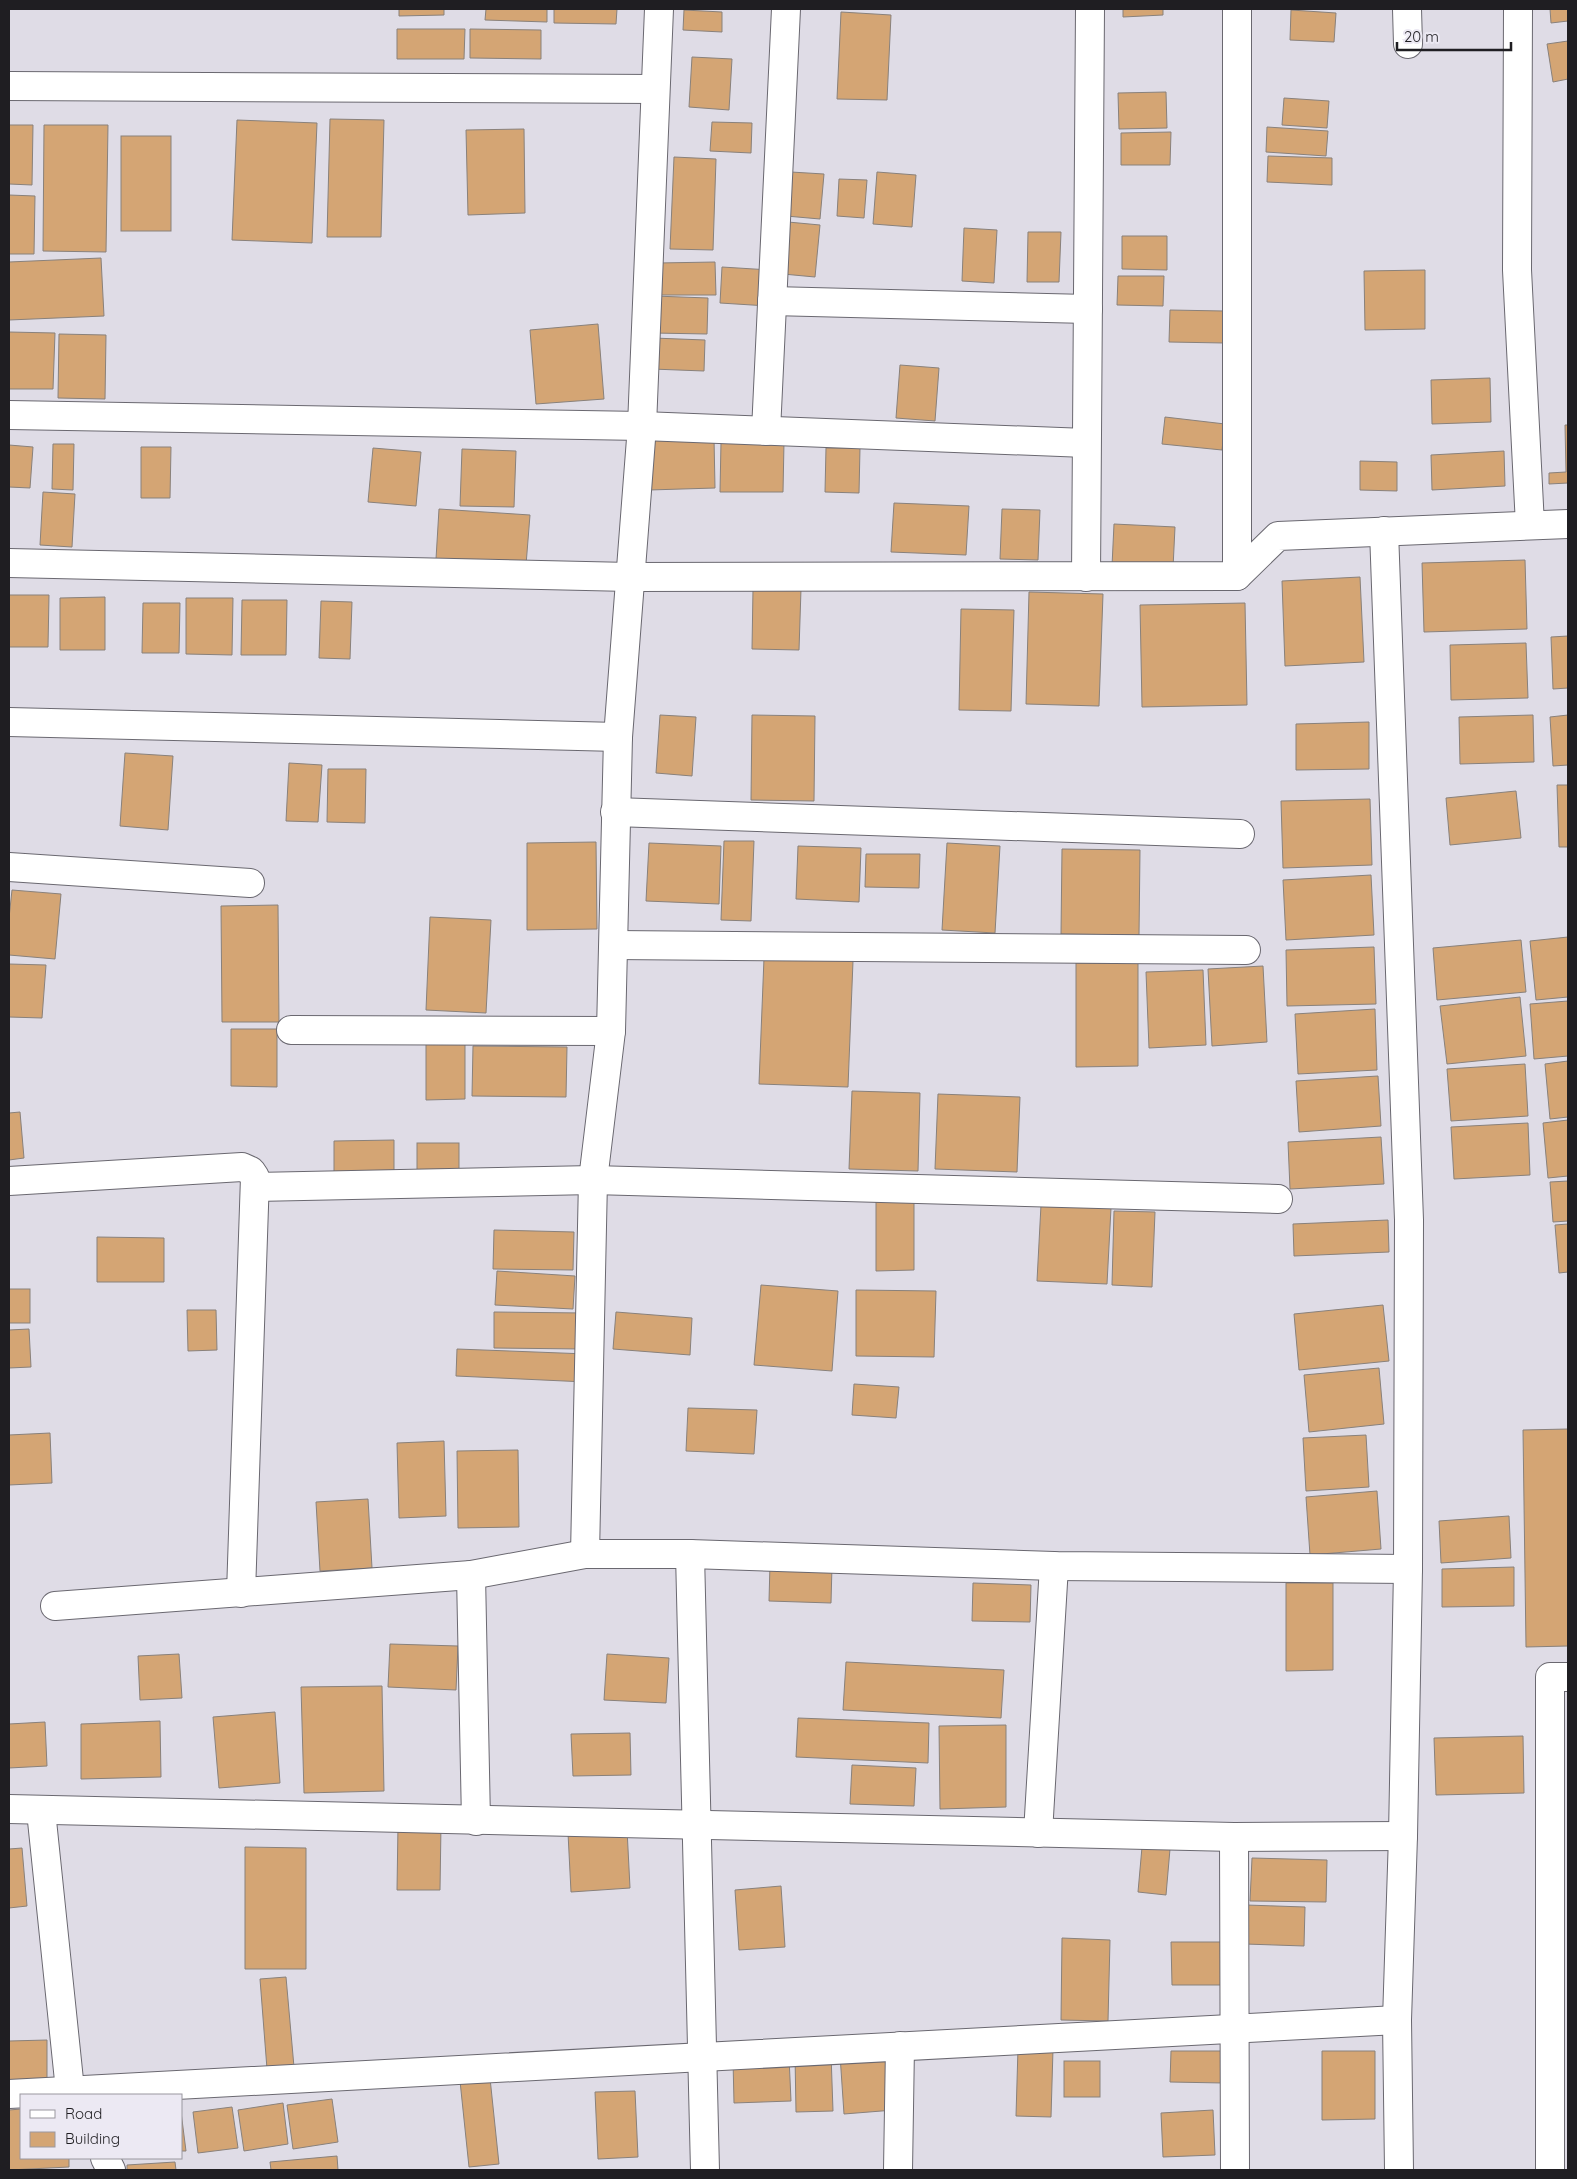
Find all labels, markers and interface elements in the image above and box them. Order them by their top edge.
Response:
scale bar [1397,20,1511,52]
text: 20 m [1404,27,1439,46]
legend [20,2094,182,2159]
text: Road [65,2104,102,2123]
text: Building [65,2129,120,2148]

